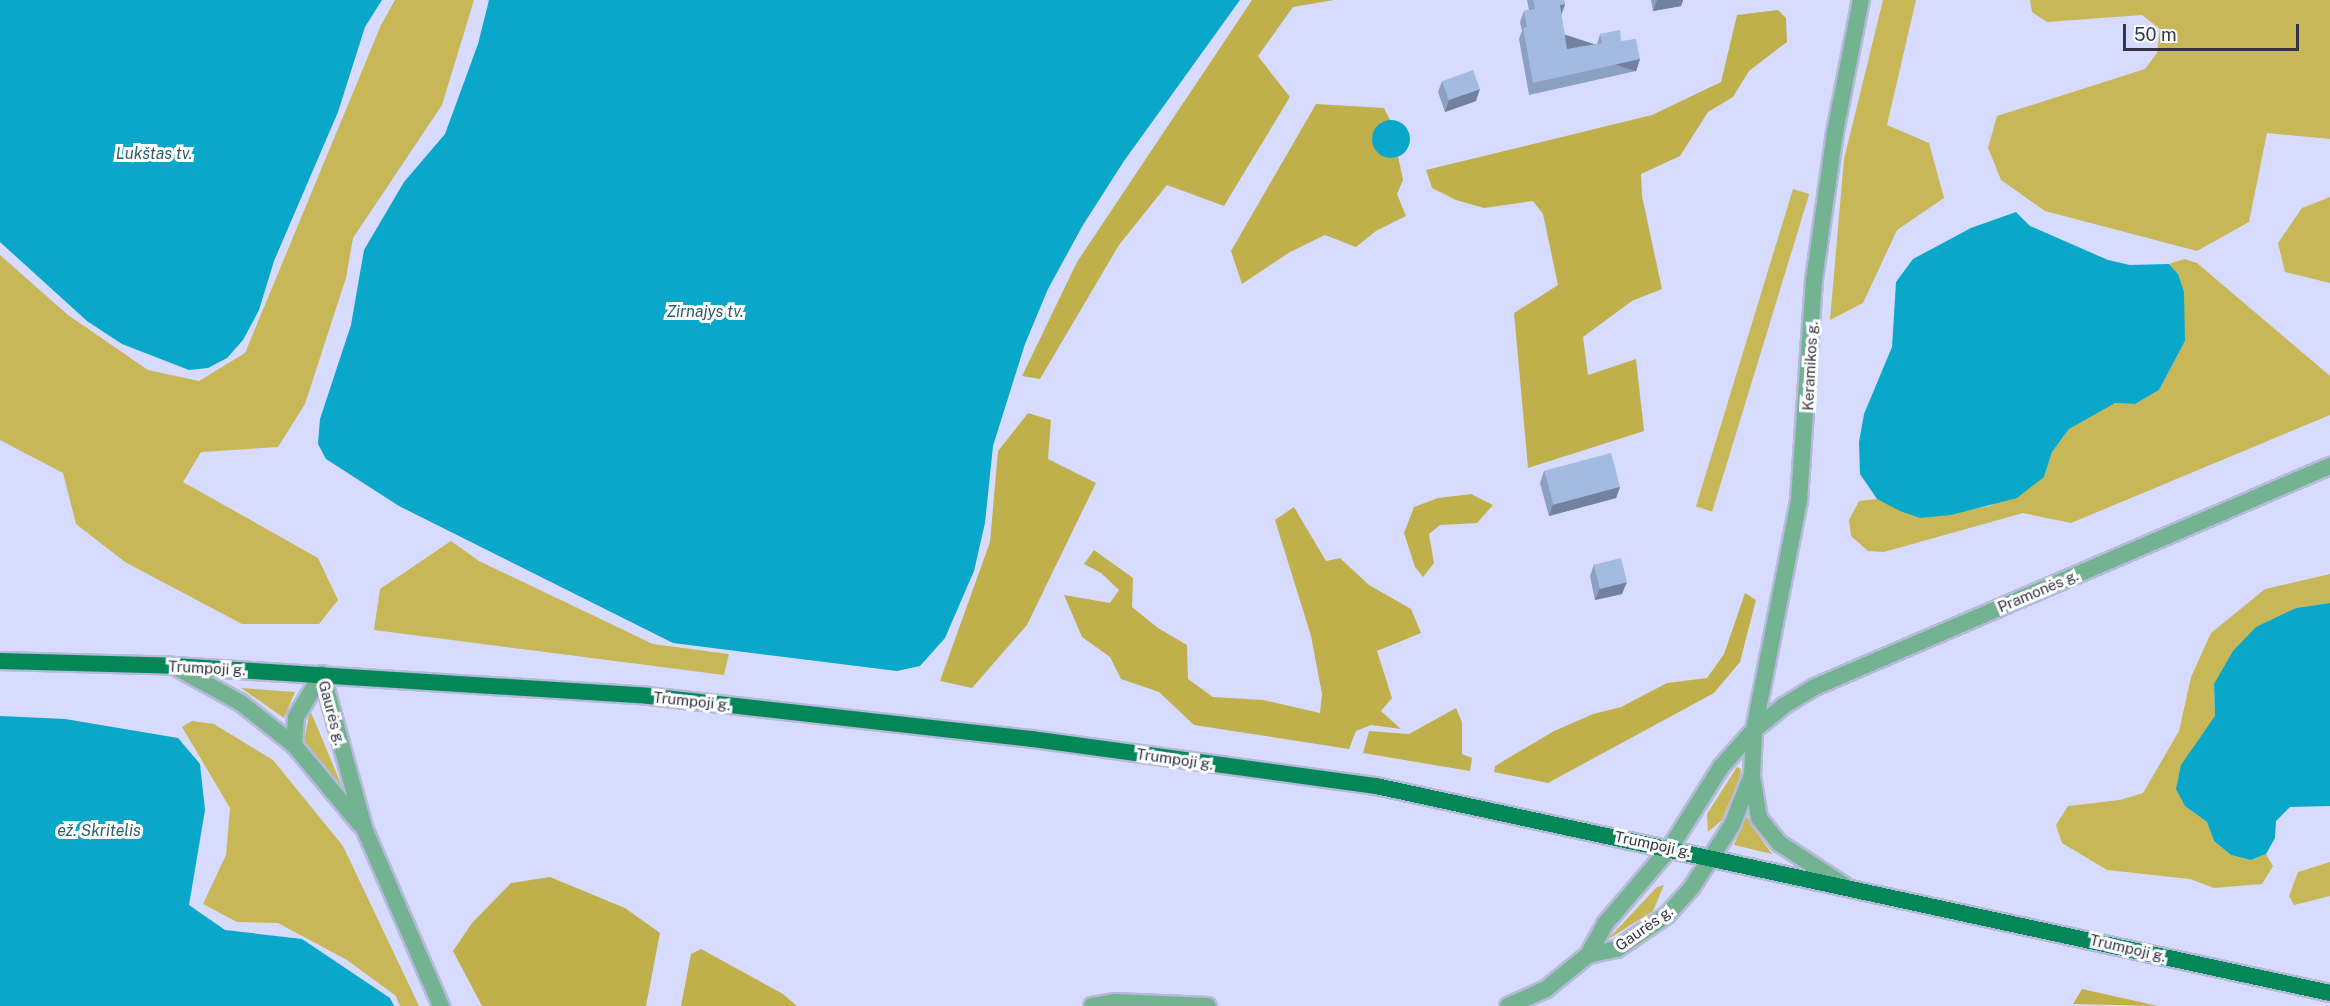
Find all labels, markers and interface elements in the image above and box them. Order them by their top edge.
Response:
scale bar [2126,12,2302,50]
text: 50 m [2134,24,2177,45]
water label: Lukštas tv. [116,144,192,164]
water label: Zirnajys tv. [666,302,744,322]
street label: Keramikos g. [1799,321,1821,411]
street label: Pramonės g. [1995,566,2081,616]
street label: Trumpoji g. [168,657,246,679]
street label: Gaurės g. [315,679,349,747]
street label: Trumpoji g. [652,688,732,714]
street label: Trumpoji g. [1135,745,1215,773]
water label: ež. Skritelis [57,821,141,841]
street label: Trumpoji g. [1613,827,1693,861]
street label: Gaurės g. [1612,902,1676,954]
street label: Trumpoji g. [2088,931,2168,965]

